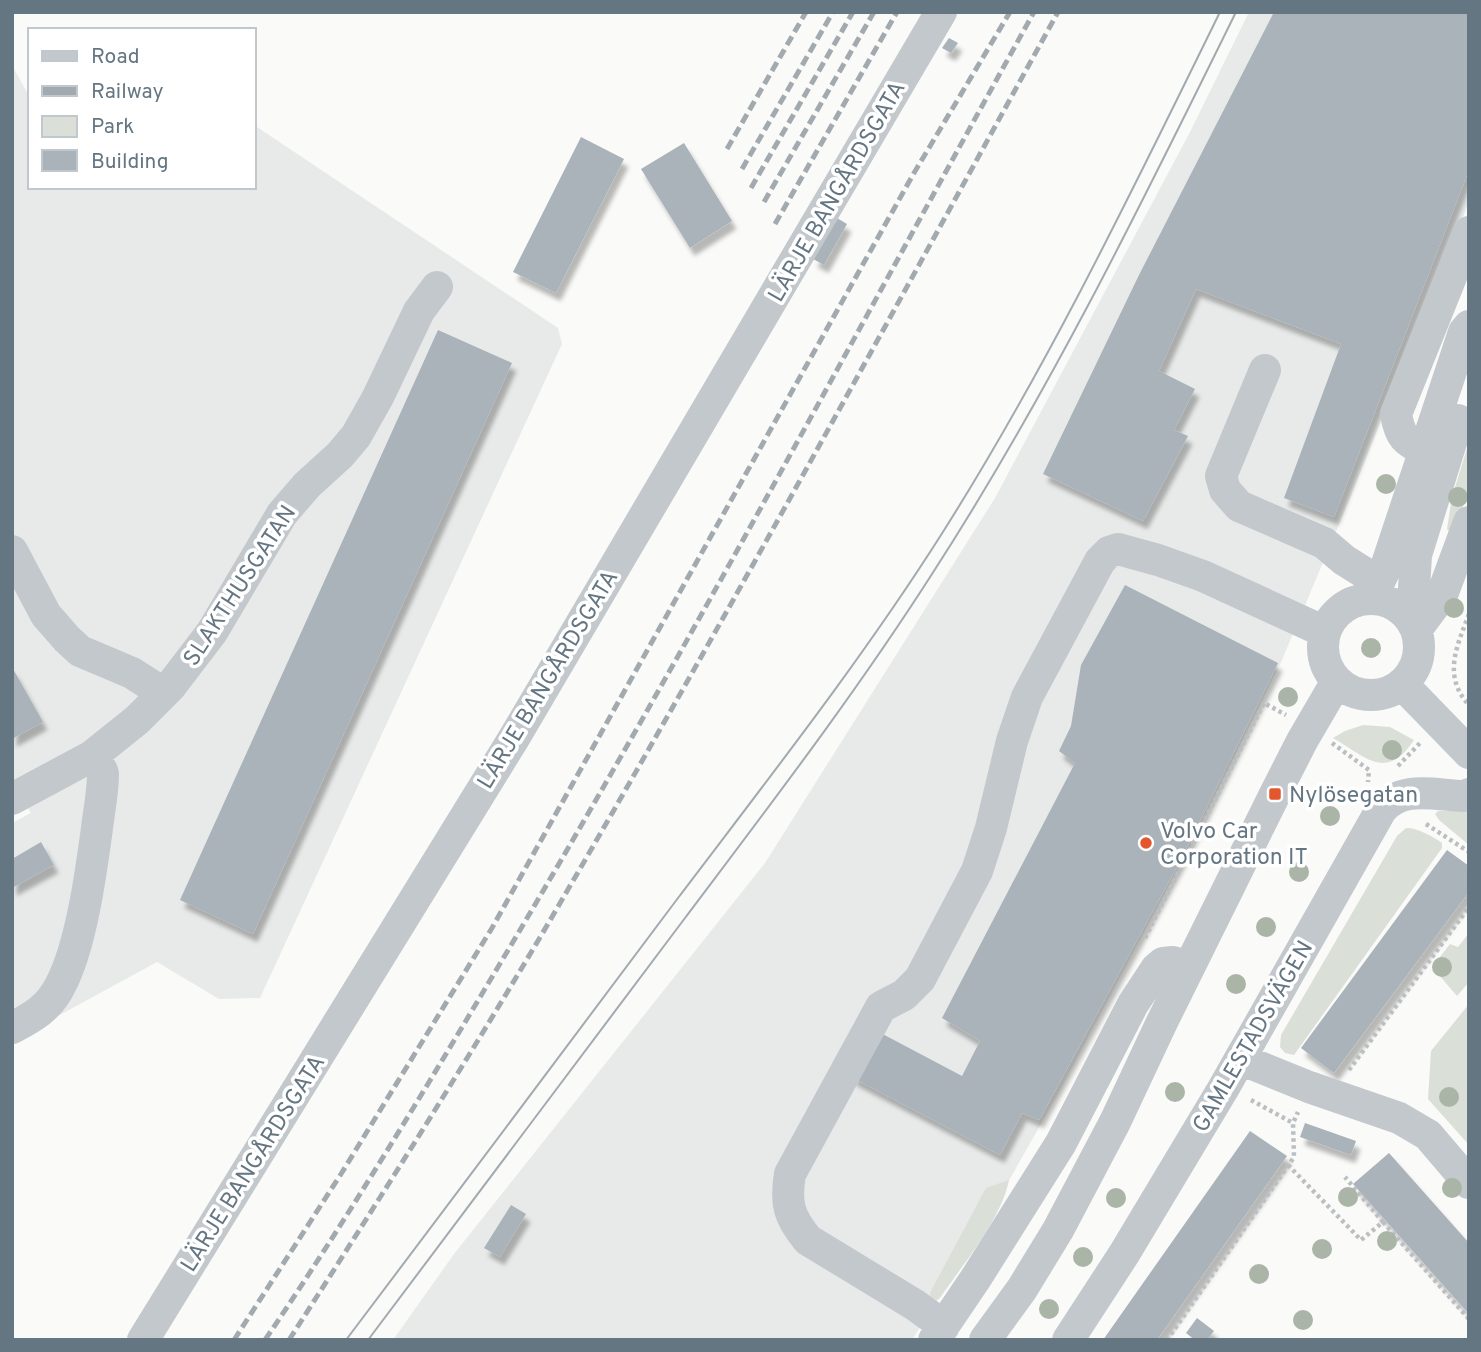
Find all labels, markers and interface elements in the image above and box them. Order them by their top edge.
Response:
legend [28,28,256,189]
text: Road [91,44,140,71]
street label: LÄRJE BANGÅRDSGATA [762,76,913,308]
text: Railway [91,79,164,106]
text: Park [91,114,134,141]
text: Building [91,149,169,176]
street label: SLAKTHUSGATAN [178,500,304,672]
street label: LÄRJE BANGÅRDSGATA [471,565,626,795]
place label: Nylösegatan [1289,782,1418,811]
marker: Nylösegatan [1267,786,1283,802]
place label: Volvo Car Corporation IT [1160,818,1308,873]
marker: Volvo Car Corporation IT [1138,835,1154,851]
street label: GAMLESTADSVÄGEN [1187,936,1321,1138]
street label: LÄRJE BANGÅRDSGATA [175,1050,333,1278]

